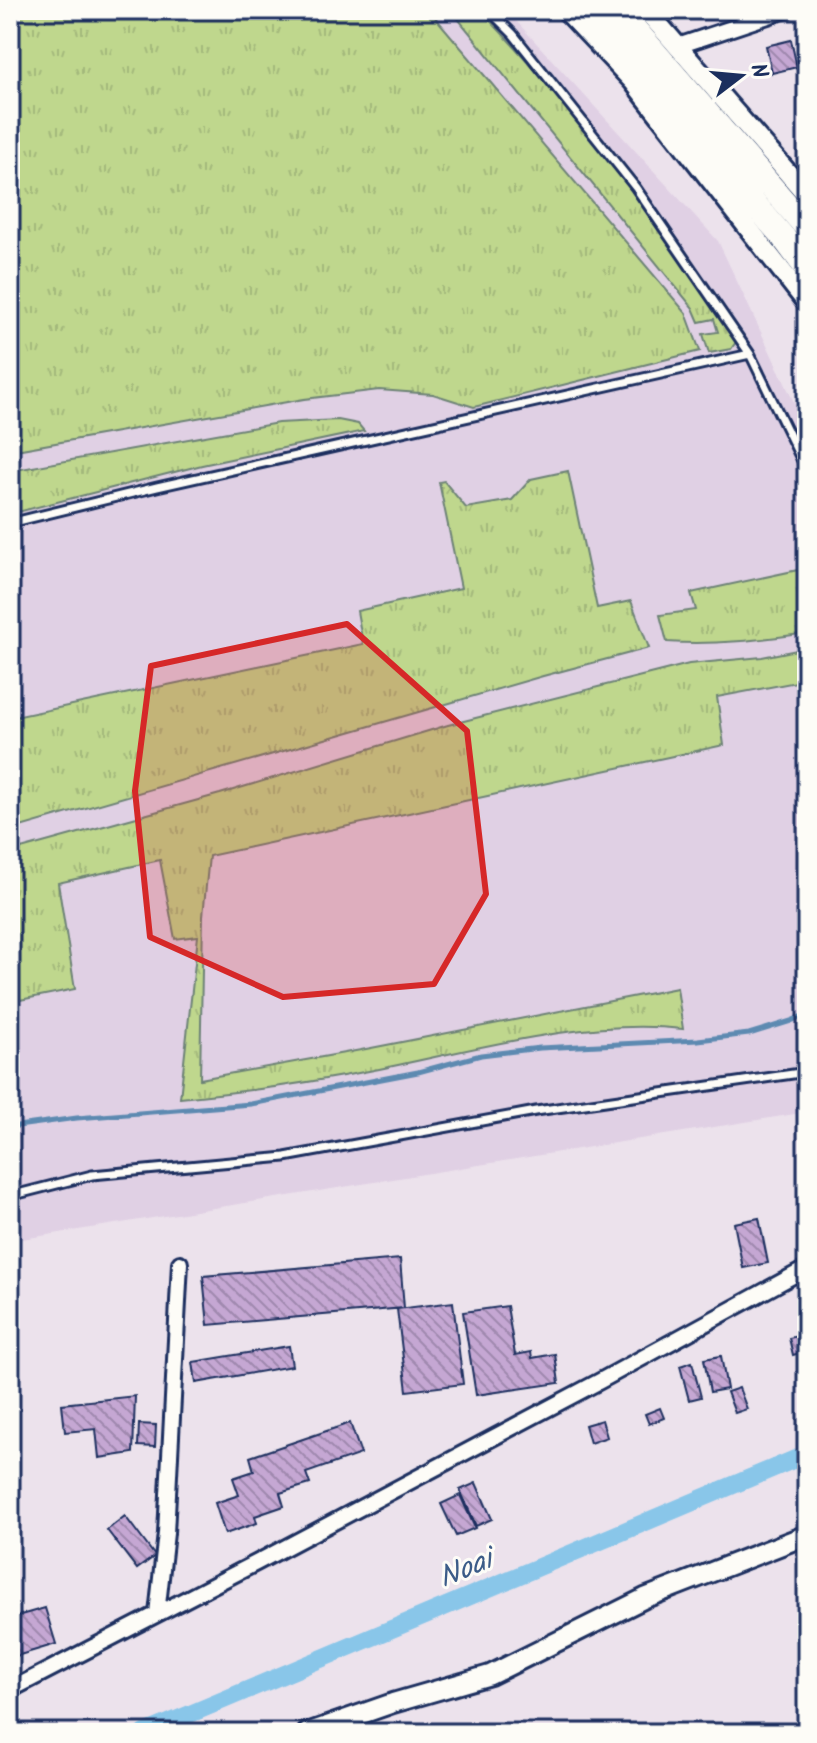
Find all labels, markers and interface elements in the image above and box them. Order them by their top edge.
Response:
north arrow [701,36,781,116]
text: N [739,60,777,83]
water label: Noai [431,1535,506,1603]

